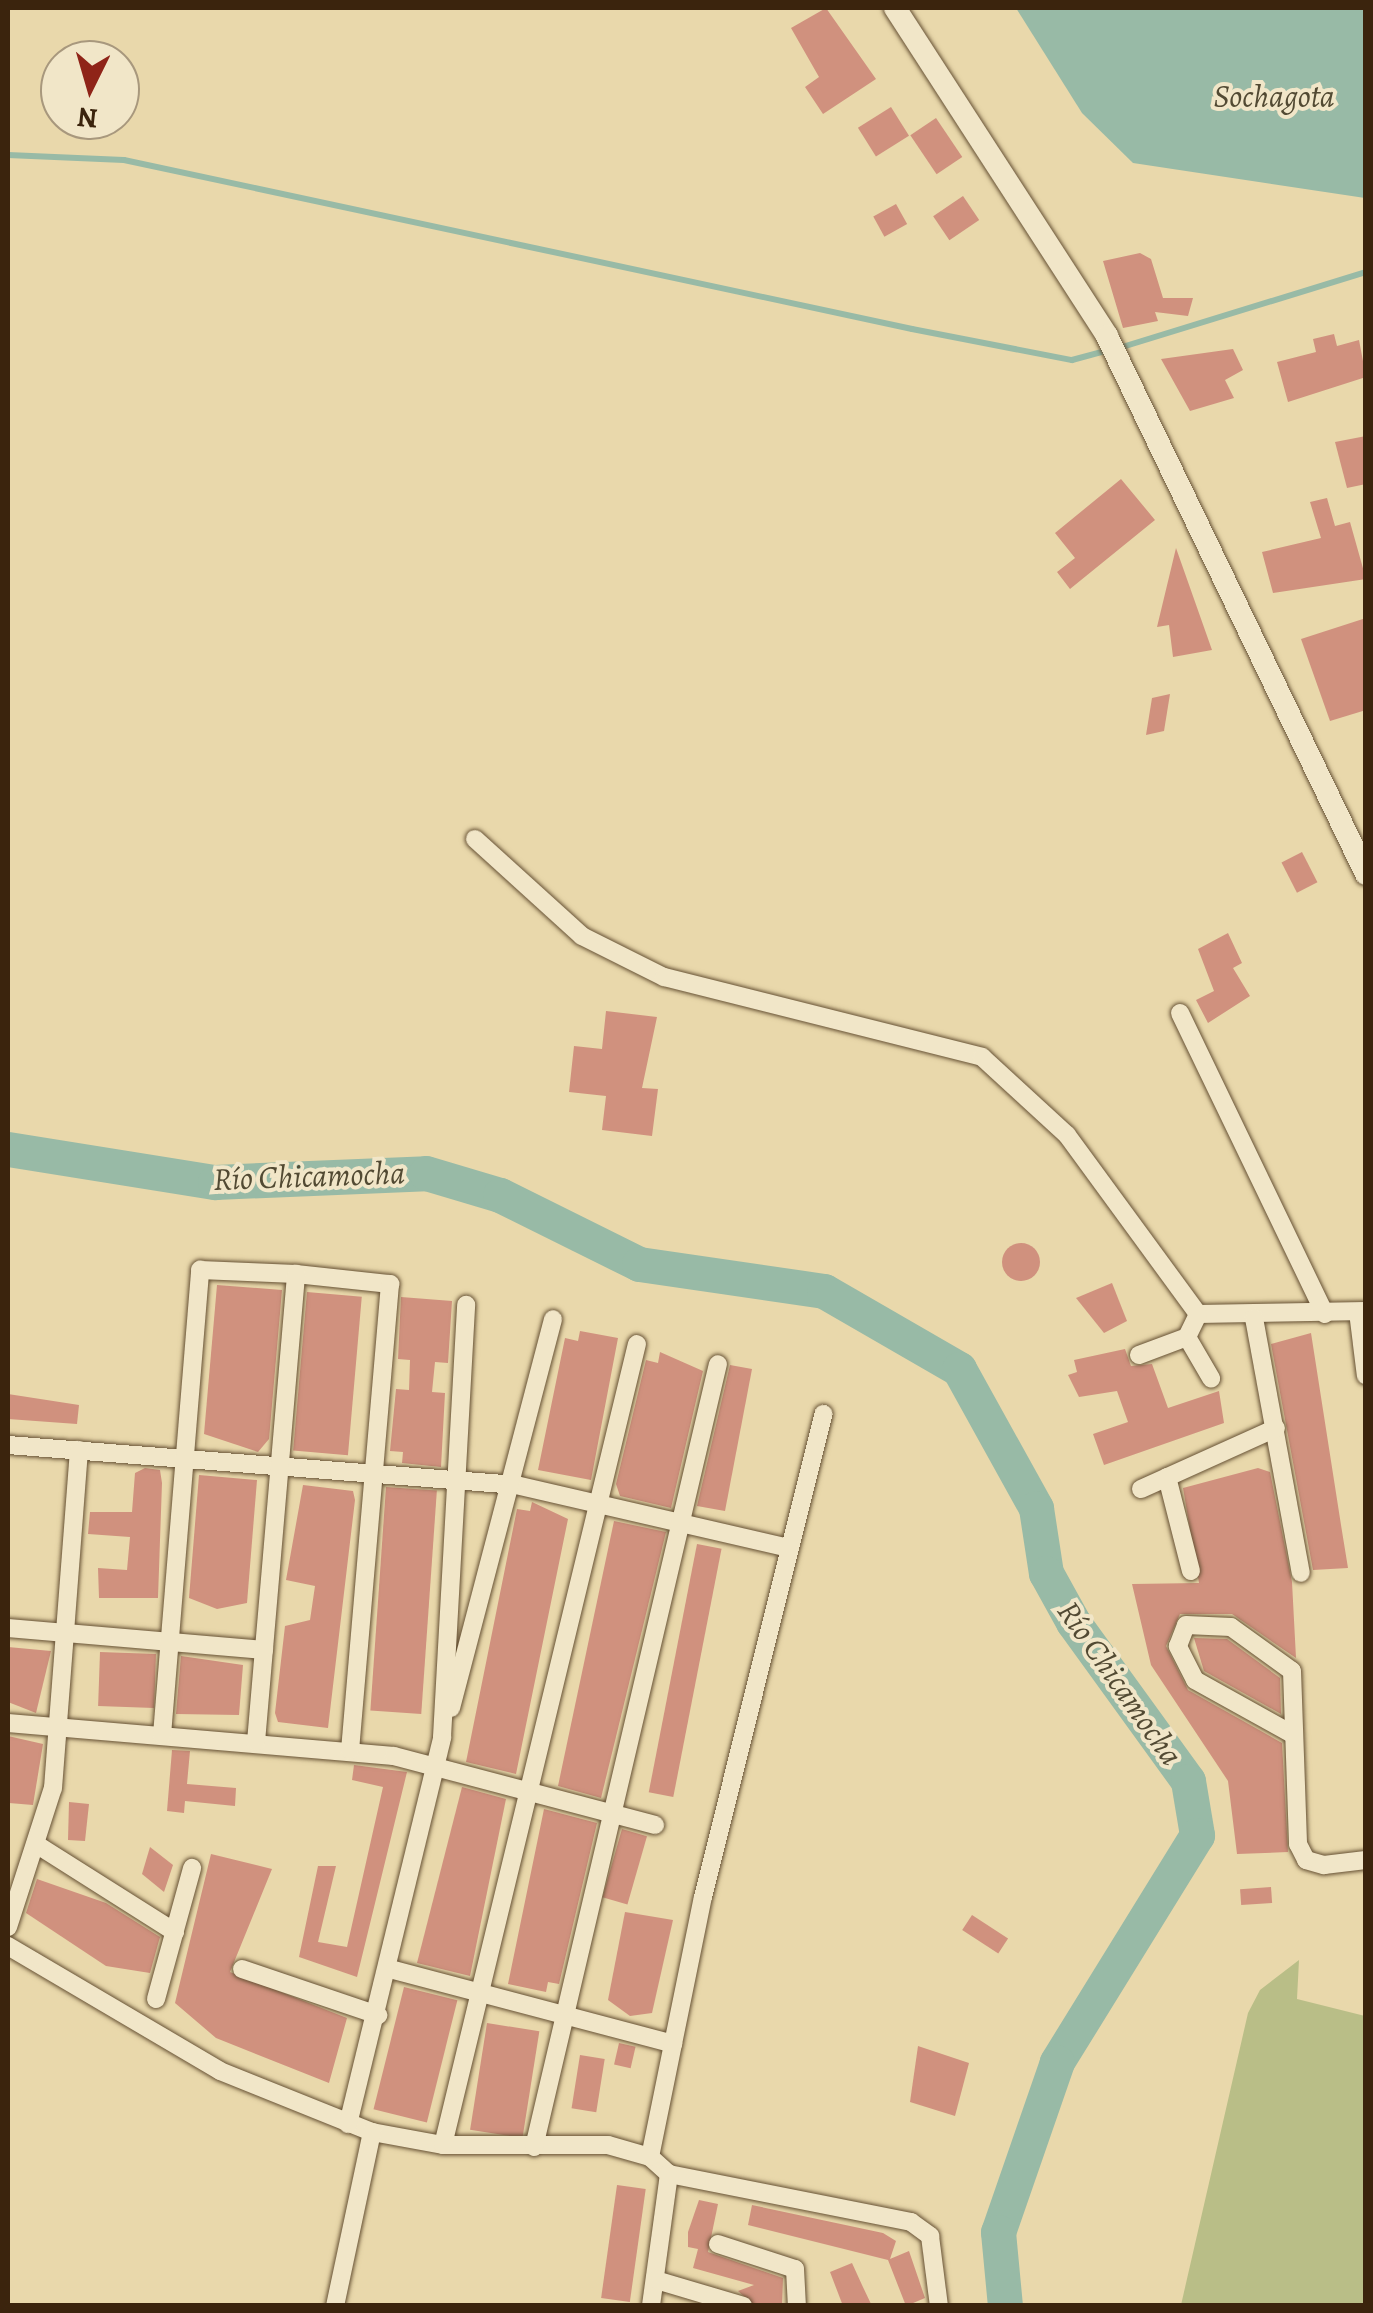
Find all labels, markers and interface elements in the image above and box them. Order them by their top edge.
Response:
north arrow [40,40,140,140]
water label: Sochagota [1214,77,1334,115]
text: N [76,98,99,138]
water label: Río Chicamocha [212,1153,406,1199]
water label: Río Chicamocha [1049,1593,1191,1773]

